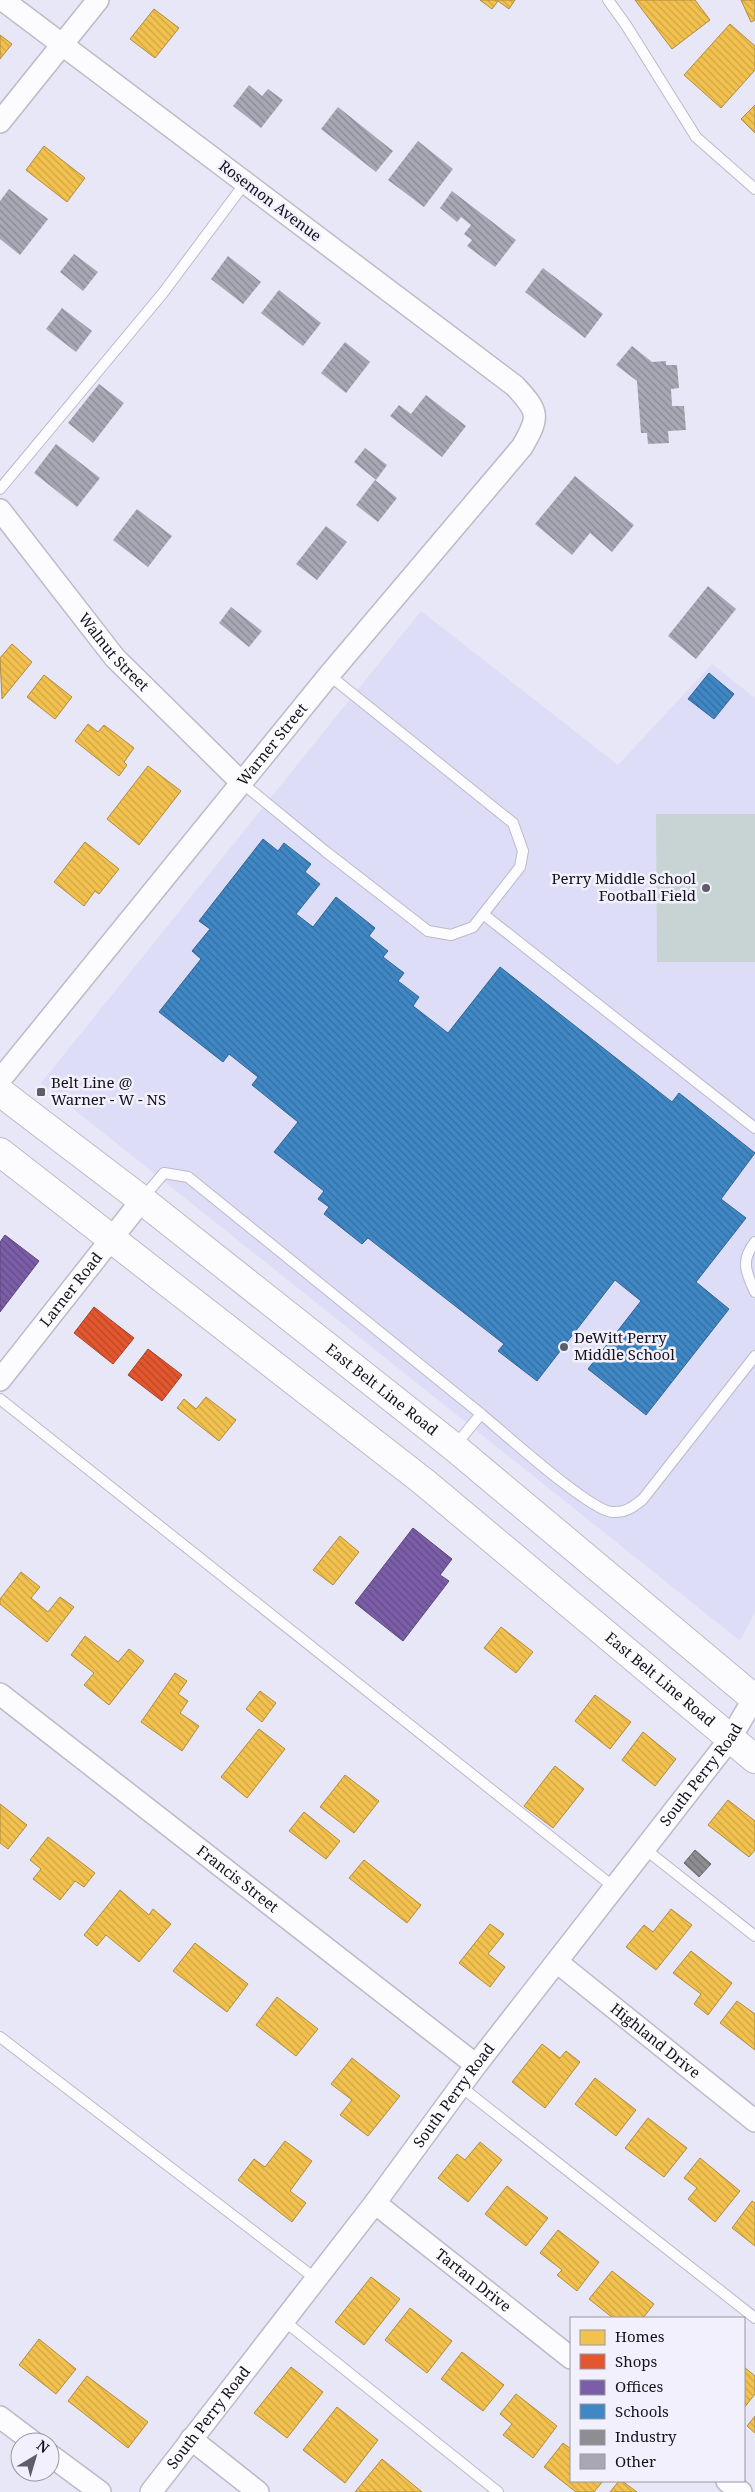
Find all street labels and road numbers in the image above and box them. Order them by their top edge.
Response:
street label: Rosemon Avenue [215,155,326,245]
street label: Walnut Street [74,608,154,695]
street label: Warner Street [232,699,311,789]
street label: Larner Road [35,1248,106,1331]
street label: East Belt Line Road [322,1338,442,1439]
street label: East Belt Line Road [602,1627,720,1730]
street label: South Perry Road [655,1719,746,1830]
street label: Francis Street [193,1840,283,1916]
street label: Highland Drive [607,1998,705,2082]
street label: South Perry Road [408,2039,498,2151]
street label: Tartan Drive [432,2244,516,2316]
street label: South Perry Road [162,2362,254,2473]

